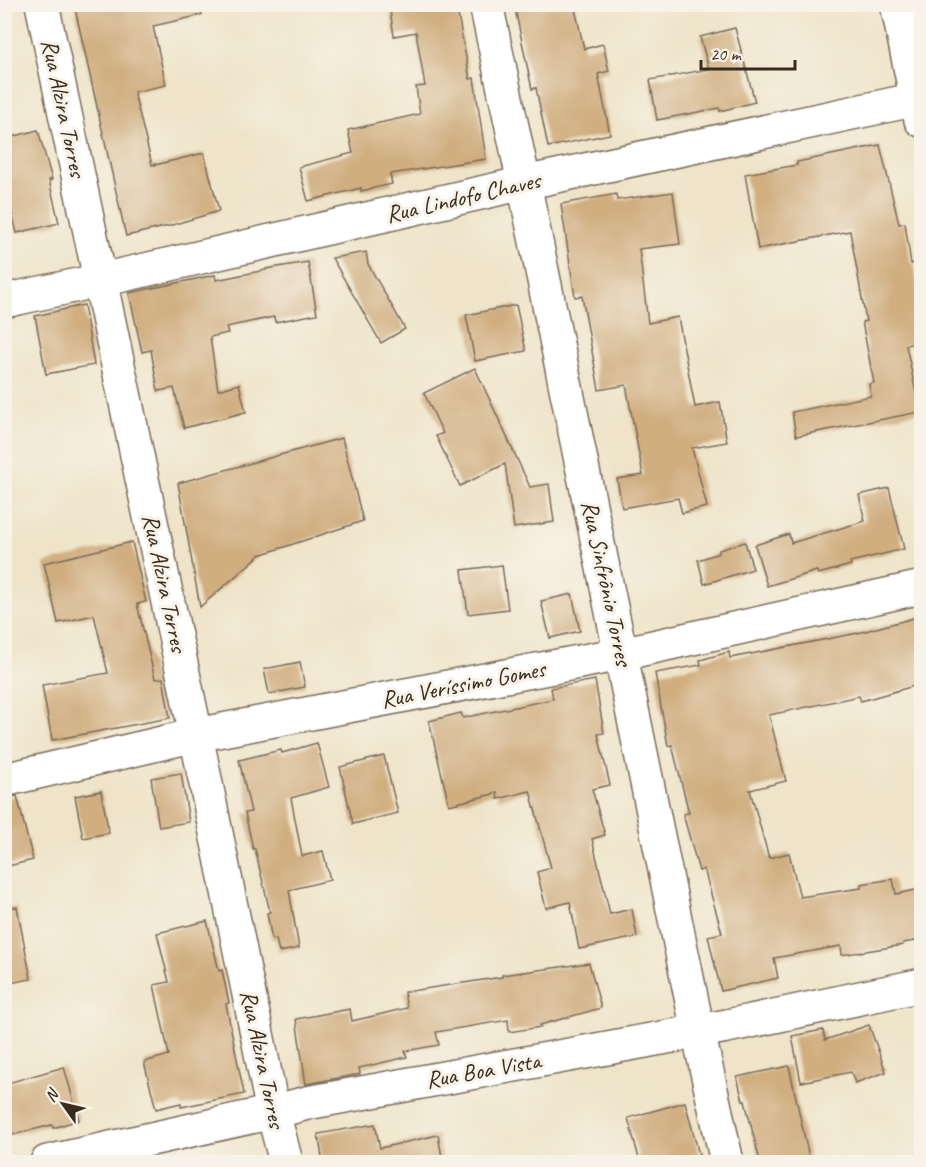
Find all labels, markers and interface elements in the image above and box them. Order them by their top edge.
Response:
scale bar [701,33,796,71]
street label: Rua Alzira Torres [35,36,94,182]
text: 20 m [710,43,743,65]
street label: Rua Lindofo Chaves [383,164,545,229]
street label: Rua Sinfrônio Torres [575,498,640,671]
street label: Rua Alzira Torres [136,511,195,657]
street label: Rua Veríssimo Gomes [378,653,549,715]
street label: Rua Alzira Torres [234,987,293,1133]
street label: Rua Boa Vista [423,1045,545,1095]
north arrow [33,1074,93,1134]
text: N [40,1084,64,1106]

